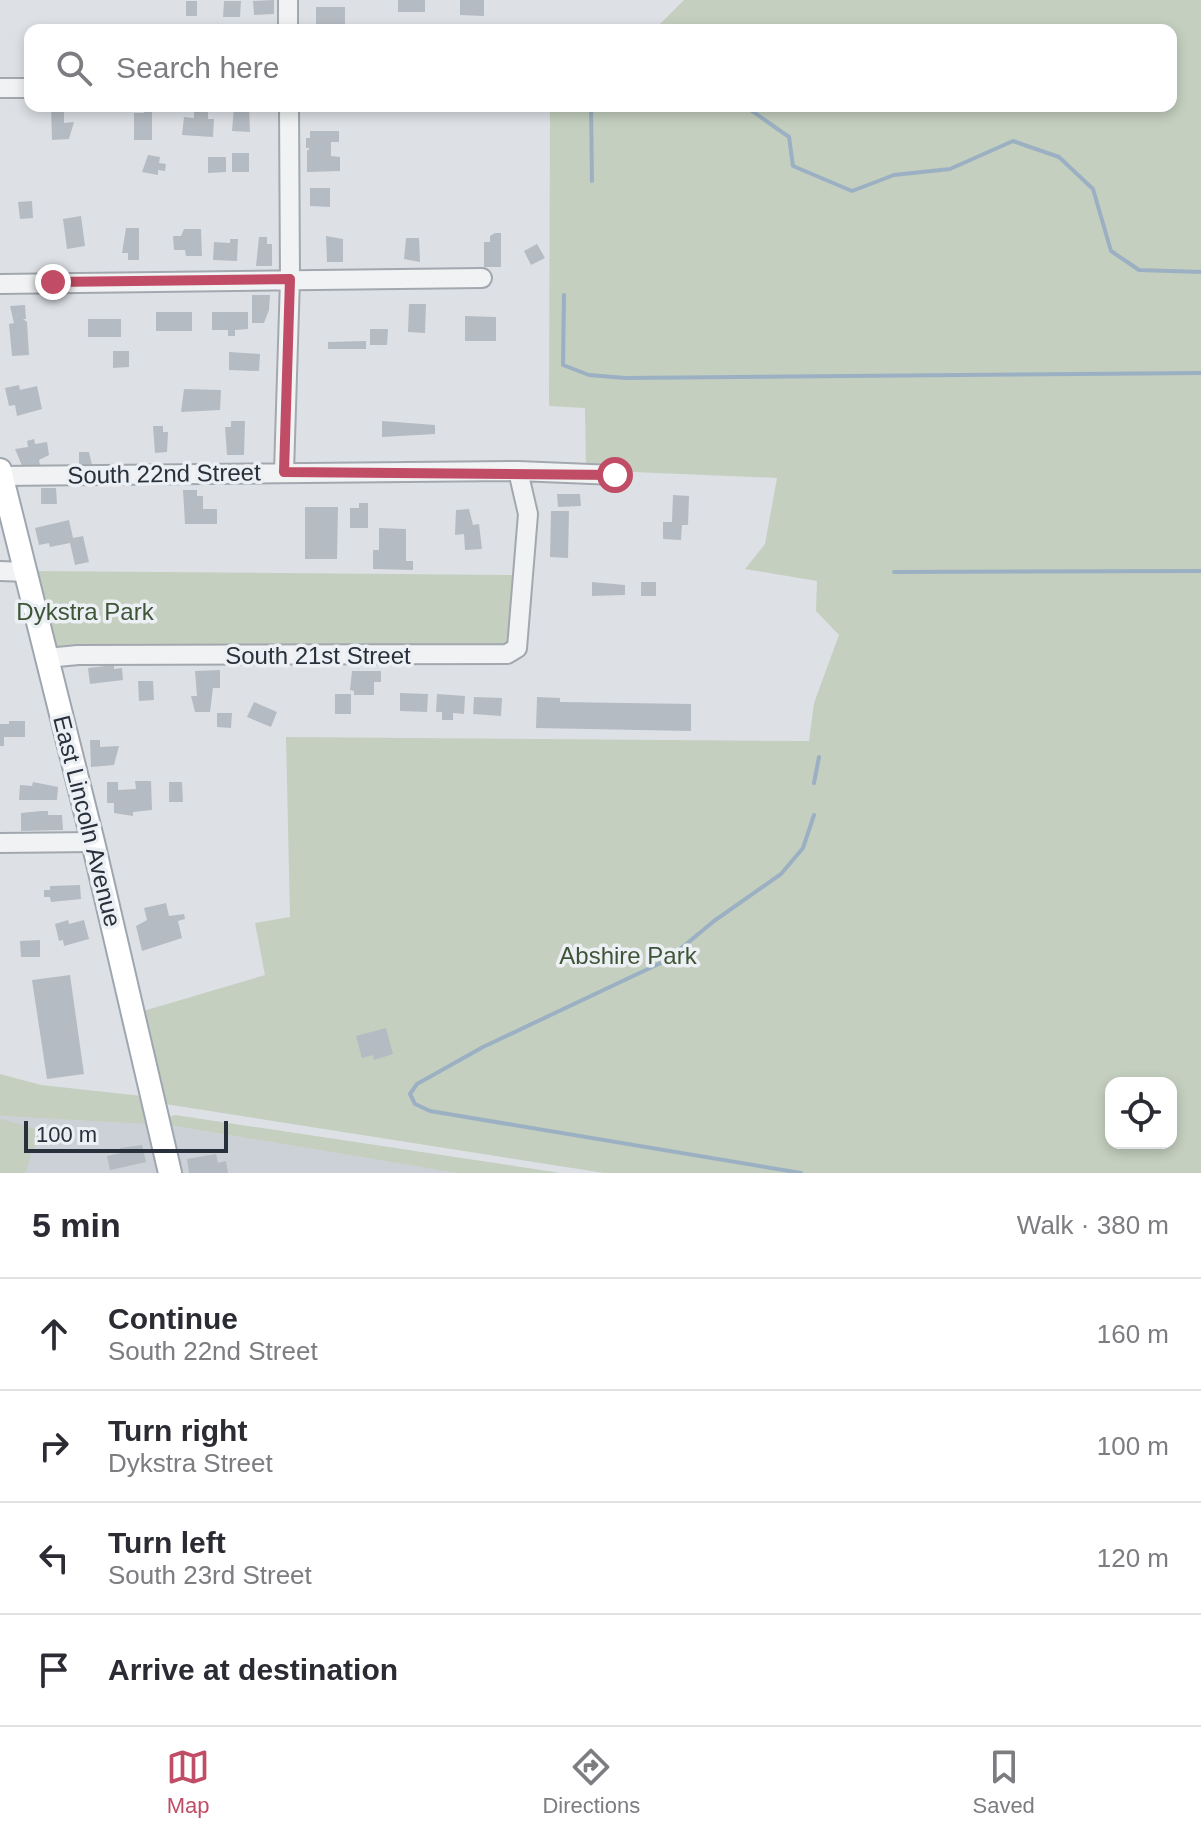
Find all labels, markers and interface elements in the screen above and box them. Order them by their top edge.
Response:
search box [24,24,1177,112]
icon: search [52,46,96,90]
text: Search here [116,51,279,84]
route end [35,264,71,300]
route start [597,457,633,493]
street label: South 22nd Street [67,458,261,489]
park label: Dykstra Park [16,598,155,625]
street label: South 21st Street [225,642,411,669]
street label: East Lincoln Avenue [48,712,127,929]
park label: Abshire Park [559,942,698,969]
map controls [1105,1077,1177,1149]
button: locate [1105,1077,1177,1149]
scale bar [24,1117,228,1153]
text: 100 m [36,1122,97,1147]
text: 5 min [32,1206,121,1244]
text: Walk · 380 m [1017,1210,1169,1240]
text: Continue [108,1302,238,1335]
icon: ahead [32,1312,76,1356]
text: 160 m [1097,1319,1169,1349]
text: South 22nd Street [108,1336,318,1366]
text: Turn right [108,1414,247,1447]
icon: right [32,1424,76,1468]
text: 100 m [1097,1431,1169,1461]
text: Dykstra Street [108,1448,273,1478]
text: Turn left [108,1526,226,1559]
icon: left [32,1536,76,1580]
text: 120 m [1097,1543,1169,1573]
text: South 23rd Street [108,1560,312,1590]
icon: arrive [32,1648,76,1692]
text: Arrive at destination [108,1653,398,1686]
tab: Map [166,1745,210,1819]
tab: Directions [542,1745,640,1819]
tab: Saved [972,1745,1035,1819]

